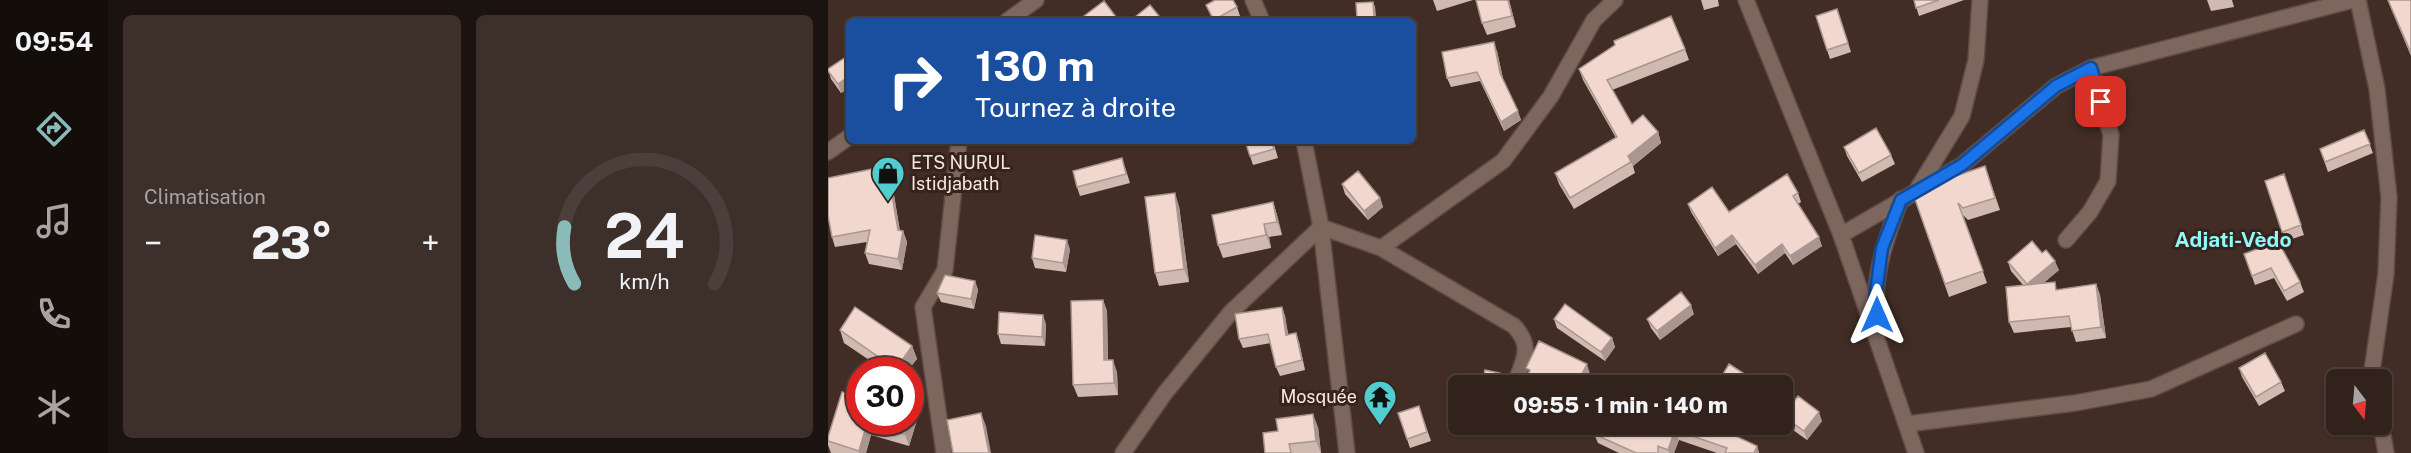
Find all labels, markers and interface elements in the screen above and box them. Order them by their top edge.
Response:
text: 09:54 [15,25,93,57]
text: 130 m [975,41,1095,90]
icon: right [876,42,954,120]
pin [2075,76,2126,127]
icon: arrive [2084,85,2117,118]
text: Tournez à droite [975,91,1176,123]
icon: directions [33,108,75,150]
place label: ETS NURUL Istidjabath [911,152,1011,194]
shop icon: ETS NURUL Istidjabath [870,155,906,202]
text: Climatisation [144,185,266,209]
text: 24 [604,199,685,272]
icon: music [33,200,75,242]
text: 23° [251,216,333,269]
text: − [144,224,162,262]
text: + [421,224,439,262]
district label: Adjati-Vèdo [2175,227,2291,252]
text: km/h [619,269,669,294]
position arrow [1845,283,1909,347]
icon: phone [33,293,75,335]
speed limit sign: 30 [846,357,924,435]
north arrow [2326,369,2392,435]
map controls [2326,369,2392,435]
temple icon: Mosquée [1362,379,1398,426]
icon: climate [33,386,75,428]
place label: Mosquée [1280,386,1357,407]
text: 09:55 · 1 min · 140 m [1513,392,1728,418]

